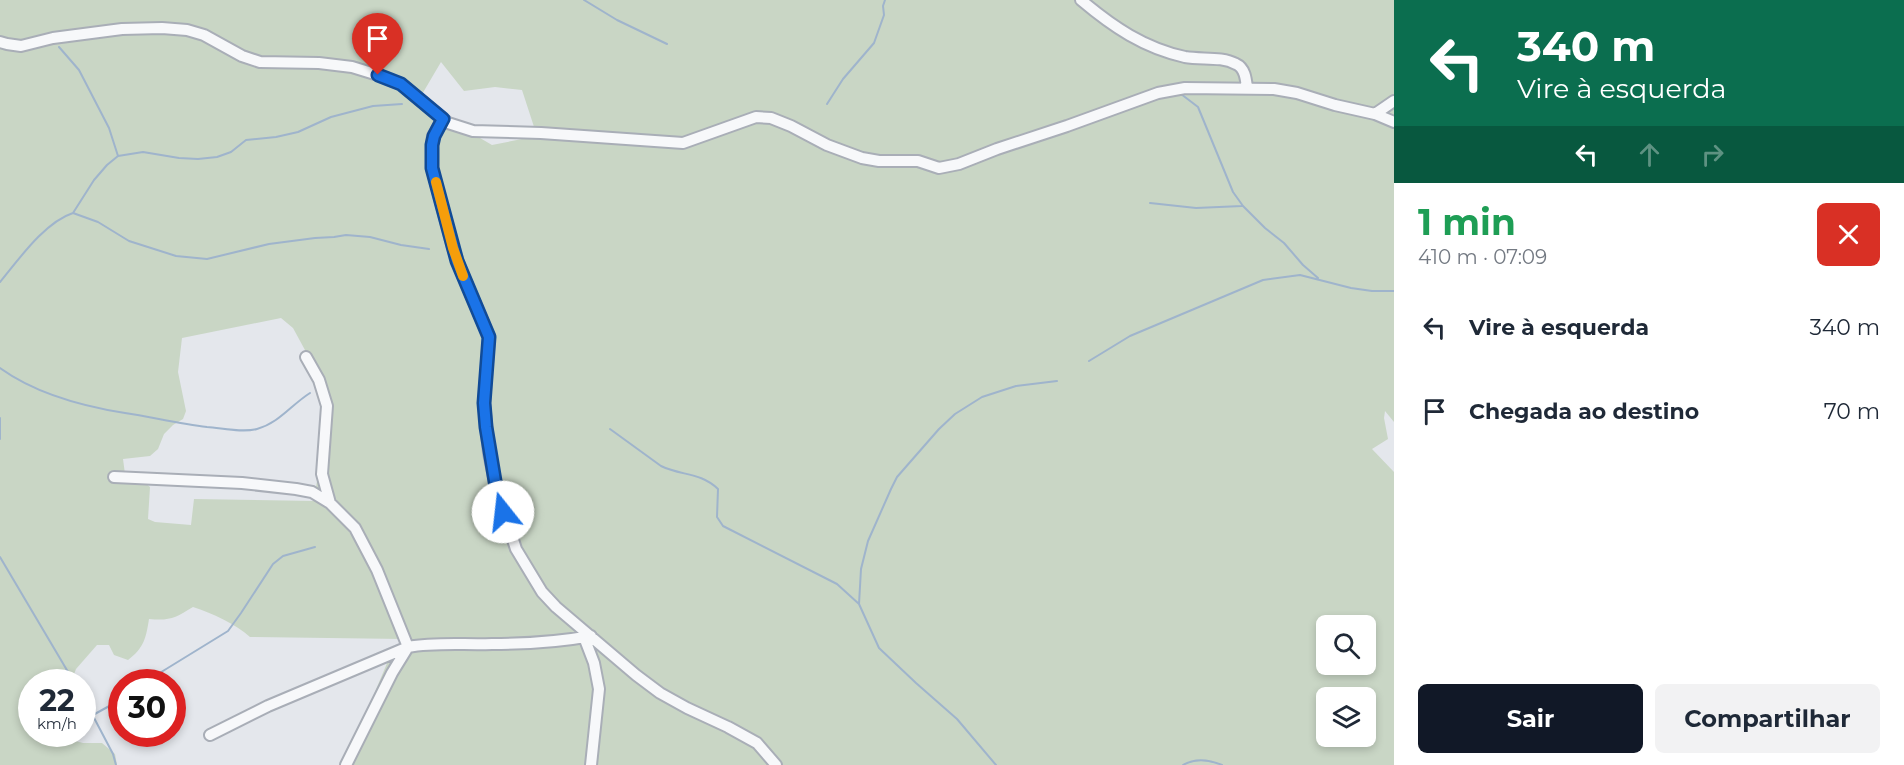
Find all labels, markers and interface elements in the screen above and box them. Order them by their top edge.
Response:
pin [352,13,403,75]
text: 340 m [1517,20,1655,72]
icon: arrive [361,22,394,55]
icon: left [1418,24,1496,102]
text: Vire à esquerda [1517,72,1726,105]
icon: left [1570,138,1603,171]
icon: ahead [1633,138,1666,171]
icon: right [1696,138,1729,171]
text: 1 min [1418,200,1516,244]
button: close [1817,203,1880,266]
text: 410 m · 07:09 [1418,245,1547,269]
icon: left [1418,311,1451,344]
text: Vire à esquerda [1469,314,1649,341]
text: 340 m [1809,314,1880,341]
icon: arrive [1418,395,1451,428]
text: Chegada ao destino [1469,398,1699,425]
text: 70 m [1824,398,1880,425]
position arrow [471,480,535,544]
map controls [1316,615,1376,747]
button: search [1316,615,1376,675]
speed limit sign: 30 [108,669,186,747]
text: 22 [39,682,75,719]
button: Sair [1418,684,1643,753]
button: Compartilhar [1655,684,1880,753]
button: layers [1316,687,1376,747]
text: km/h [37,714,77,733]

